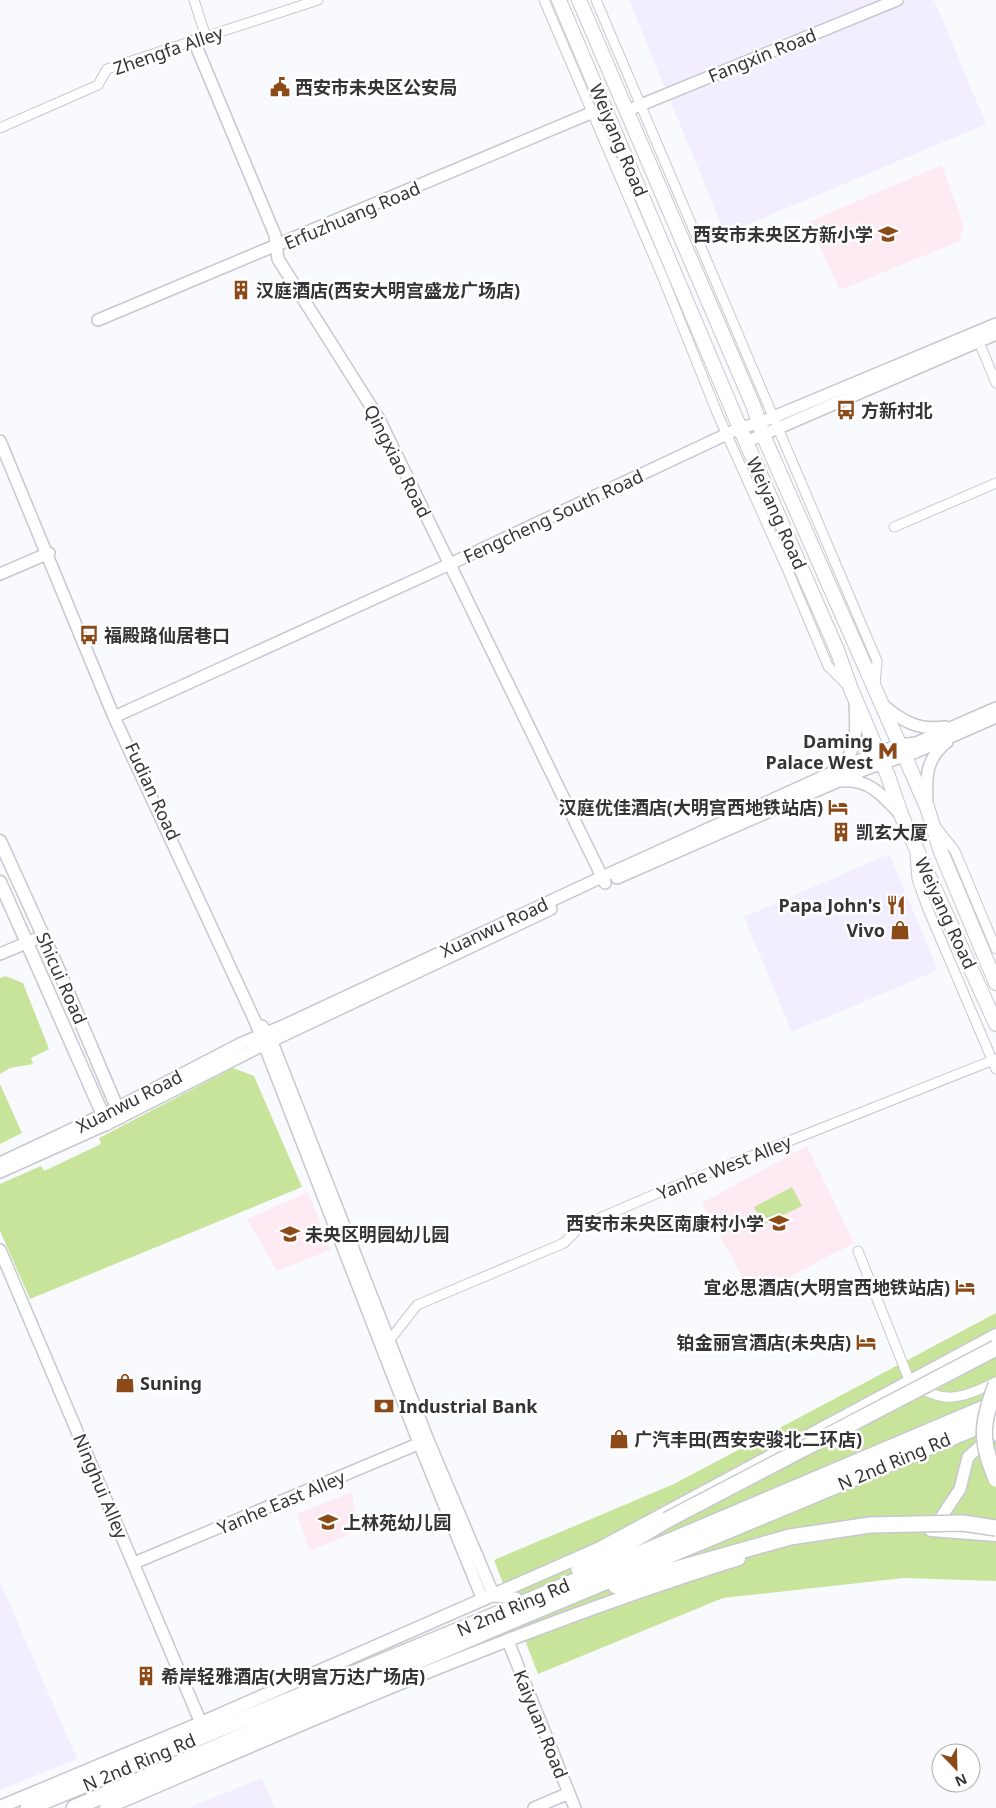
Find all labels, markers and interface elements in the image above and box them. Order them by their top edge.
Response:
street label: Zhengfa Alley [110,20,227,80]
street label: Fangxin Road [704,22,820,88]
place label: 西安市未央区公安局 [295,75,457,99]
public building icon: 西安市未央区公安局 [269,76,291,98]
street label: Weiyang Road [584,80,654,200]
street label: Erfuzhuang Road [280,175,424,255]
place label: 西安市未央区方新小学 [693,222,873,246]
school or university icon: 西安市未央区方新小学 [877,223,899,245]
place label: 汉庭酒店(西安大明宫盛龙广场店) [256,278,520,302]
building icon: 汉庭酒店(西安大明宫盛龙广场店) [230,279,252,301]
place label: 方新村北 [861,398,933,422]
bus stop icon: 方新村北 [835,399,857,421]
street label: Qingxiao Road [359,400,437,522]
street label: Weiyang Road [742,453,812,573]
street label: Fengcheng South Road [459,464,647,568]
place label: 福殿路仙居巷口 [104,623,230,647]
bus stop icon: 福殿路仙居巷口 [78,624,100,646]
place label: Daming Palace West [766,729,873,774]
street label: Fudian Road [120,738,186,844]
metro station icon: Daming Palace West [877,740,899,762]
place label: 汉庭优佳酒店(大明宫西地铁站店) [559,795,823,819]
hotel icon: 汉庭优佳酒店(大明宫西地铁站店) [827,796,849,818]
place label: 凯玄大厦 [856,820,928,844]
building icon: 凯玄大厦 [830,821,852,843]
street label: Weiyang Road [910,853,982,973]
street label: Xuanwu Road [436,892,552,962]
place label: Papa John's [778,893,881,917]
restaurant icon: Papa John's [885,894,907,916]
place label: Vivo [846,918,885,942]
shop icon: Vivo [889,919,911,941]
street label: Shicui Road [31,928,93,1028]
street label: Xuanwu Road [72,1064,186,1138]
street label: Yanhe West Alley [653,1129,795,1205]
place label: 西安市未央区南康村小学 [566,1211,764,1235]
school or university icon: 西安市未央区南康村小学 [768,1212,790,1234]
place label: 未央区明园幼儿园 [305,1222,449,1246]
school or university icon: 未央区明园幼儿园 [279,1223,301,1245]
place label: 宜必思酒店(大明宫西地铁站店) [704,1275,950,1299]
hotel icon: 宜必思酒店(大明宫西地铁站店) [954,1276,976,1298]
place label: 铂金丽宫酒店(未央店) [677,1330,851,1354]
hotel icon: 铂金丽宫酒店(未央店) [855,1331,877,1353]
place label: Suning [140,1371,202,1395]
shop icon: Suning [114,1372,136,1394]
place label: Industrial Bank [399,1394,538,1418]
bank icon: Industrial Bank [373,1395,395,1417]
street label: N 2nd Ring Rd [834,1426,954,1496]
place label: 广汽丰田(西安安骏北二环店) [634,1427,862,1451]
shop icon: 广汽丰田(西安安骏北二环店) [608,1428,630,1450]
street label: Ninghui Alley [68,1430,134,1543]
street label: Yanhe East Alley [214,1464,349,1540]
place label: 上林苑幼儿园 [343,1510,451,1534]
school or university icon: 上林苑幼儿园 [317,1511,339,1533]
street label: N 2nd Ring Rd [453,1572,573,1642]
place label: 希岸轻雅酒店(大明宫万达广场店) [161,1664,425,1688]
building icon: 希岸轻雅酒店(大明宫万达广场店) [135,1665,157,1687]
street label: Kaiyuan Road [508,1666,574,1782]
street label: N 2nd Ring Rd [79,1727,199,1797]
north arrow [931,1743,981,1793]
text: N [952,1769,970,1791]

